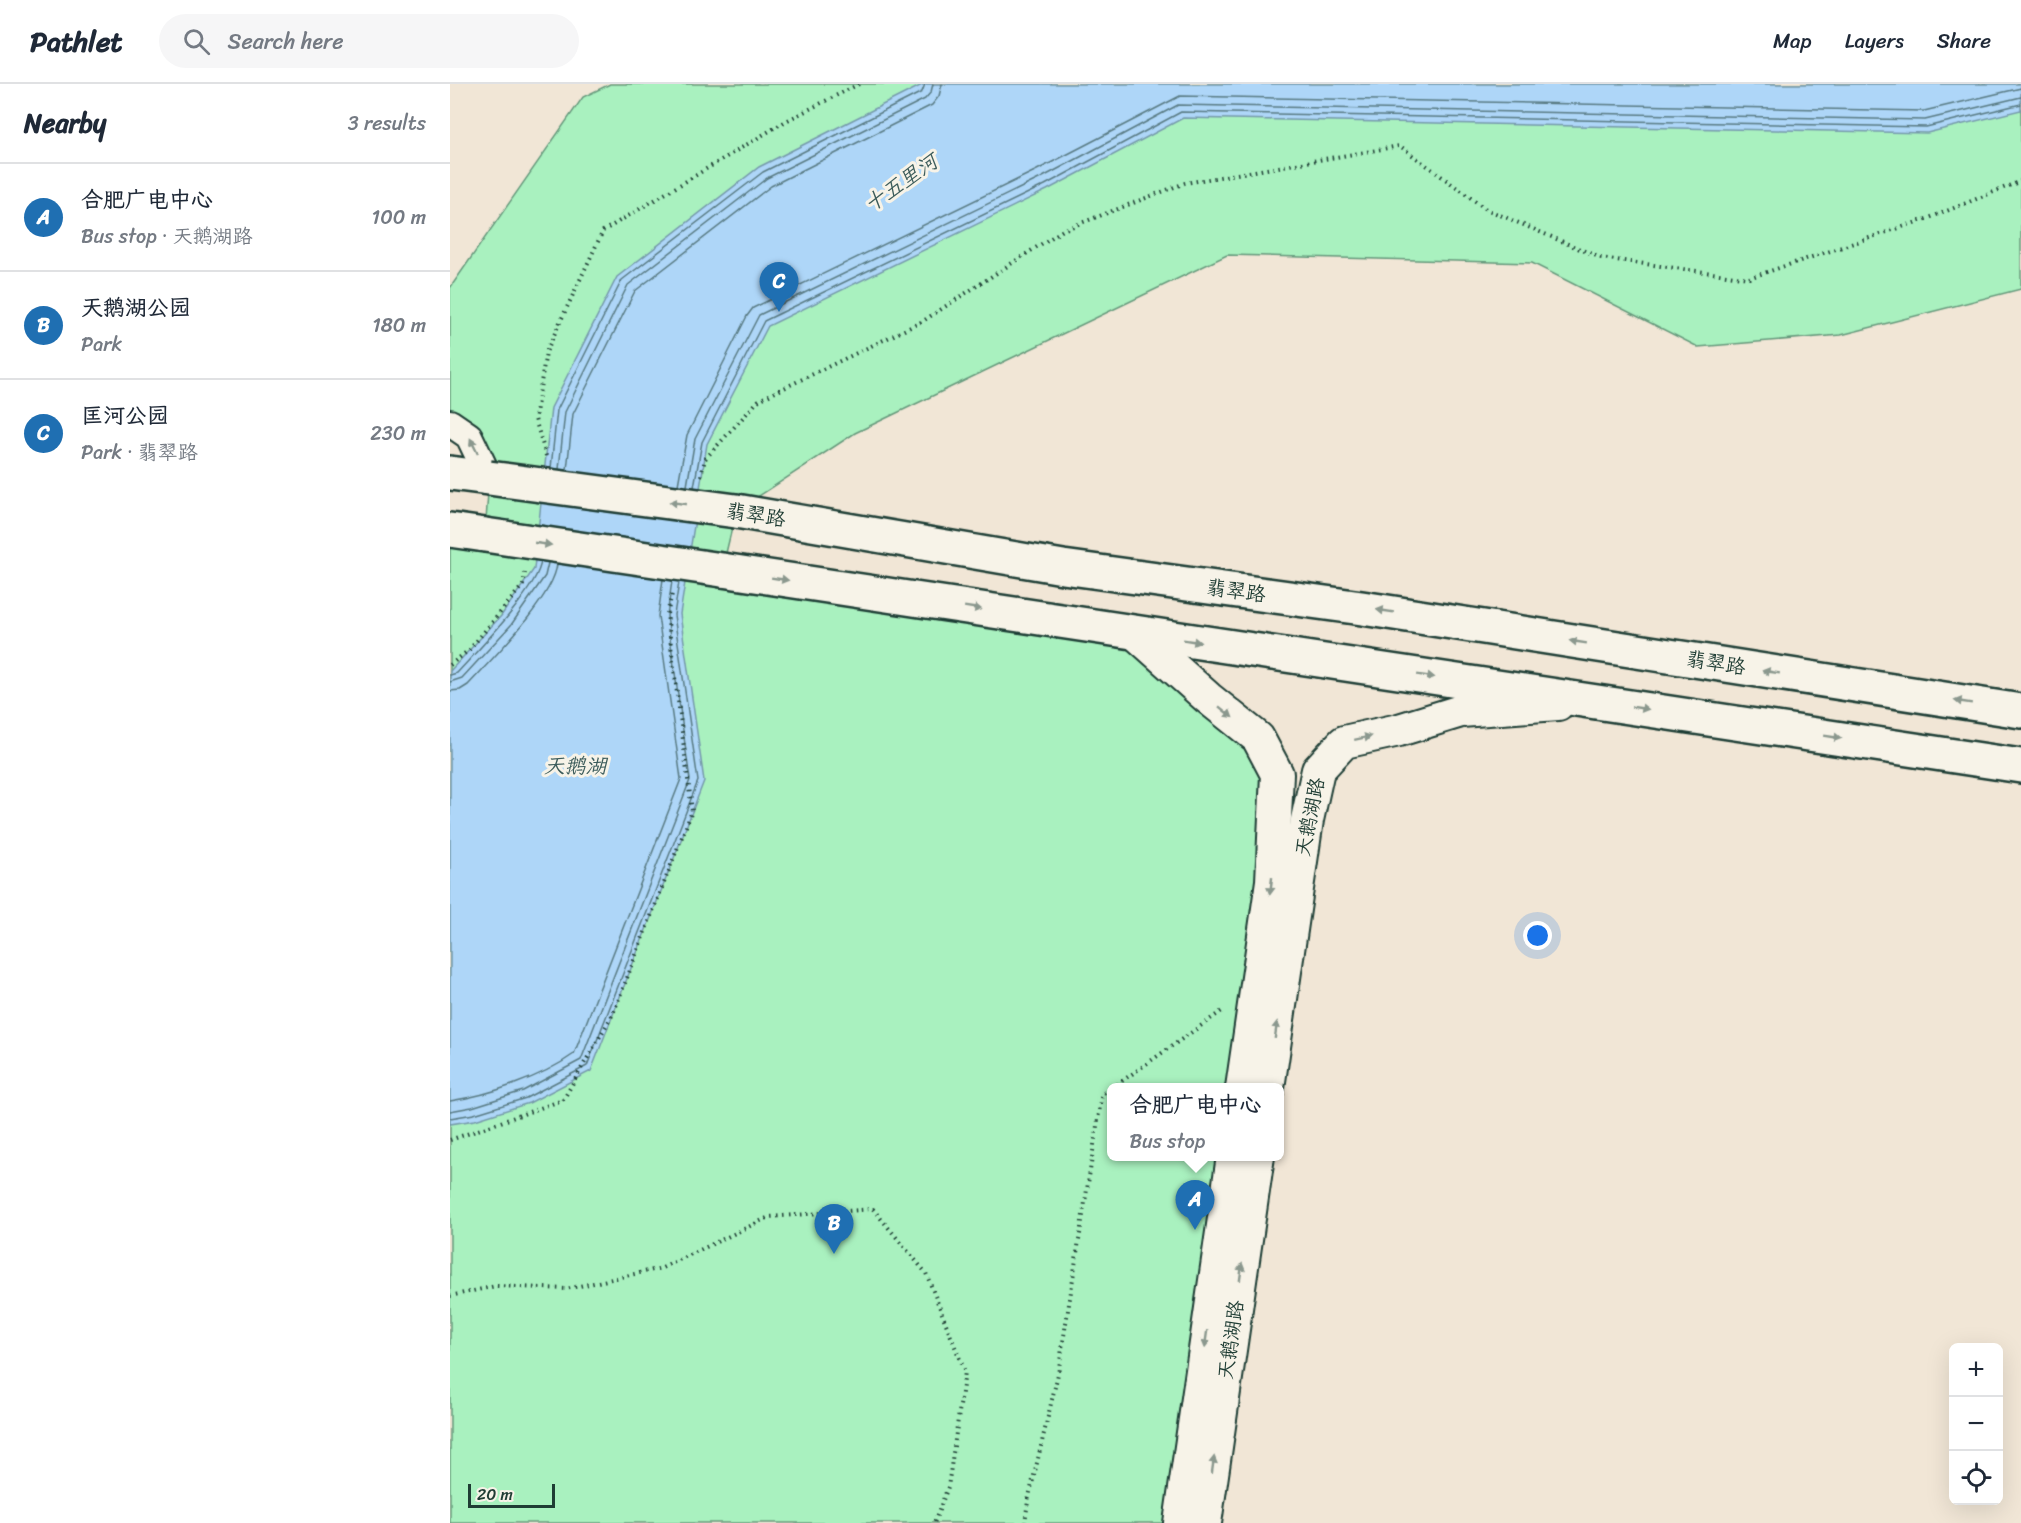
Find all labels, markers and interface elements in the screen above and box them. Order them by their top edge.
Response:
search box [159,14,579,68]
text: Pathlet [30,17,123,66]
text: Search here [228,22,343,61]
text: Map [1773,22,1812,60]
text: Layers [1845,22,1904,60]
text: Share [1937,22,1991,60]
icon: search [180,25,213,58]
text: Nearby [24,100,106,146]
text: 3 results [348,106,426,141]
water label: 十五里河 [856,142,949,223]
text: 合肥广电中心 [81,180,213,219]
text: A [37,200,50,235]
text: 100 m [372,200,426,235]
text: Bus stop · 天鹅湖路 [81,219,252,254]
pin: C [760,262,798,312]
text: 天鹅湖公园 [81,288,191,327]
text: B [37,308,50,343]
text: 180 m [372,308,426,343]
text: Park [81,327,122,362]
text: 匡河公园 [81,396,169,435]
text: C [37,416,50,451]
text: 230 m [370,416,426,451]
text: Park · 翡翠路 [81,435,198,470]
one-way arrow [469,438,479,455]
street label: 翡翠路 [724,493,789,537]
one-way arrow [669,498,688,508]
one-way arrow [533,539,552,548]
street label: 翡翠路 [1204,569,1269,613]
one-way arrow [770,574,789,583]
one-way arrow [963,604,982,613]
one-way arrow [1376,607,1395,616]
one-way arrow [1182,637,1201,646]
one-way arrow [1568,637,1587,646]
street label: 翡翠路 [1684,641,1749,685]
one-way arrow [1761,667,1780,676]
one-way arrow [1417,672,1436,681]
one-way arrow [1954,697,1973,706]
one-way arrow [1630,704,1649,713]
one-way arrow [1218,705,1233,718]
one-way arrow [1354,732,1372,742]
one-way arrow [1823,733,1842,742]
water label: 天鹅湖 [544,747,608,785]
street label: 天鹅湖路 [1285,773,1335,860]
one-way arrow [1266,877,1276,896]
your location [1523,921,1552,950]
one-way arrow [1272,1020,1281,1039]
popup [1107,1083,1284,1161]
text: 合肥广电中心 [1129,1085,1262,1124]
text: Bus stop [1129,1124,1205,1159]
pin: A [1176,1180,1214,1230]
pin: B [814,1204,854,1254]
one-way arrow [1237,1263,1246,1282]
street label: 天鹅湖路 [1208,1297,1254,1382]
one-way arrow [1202,1330,1211,1349]
map controls [1949,1343,2003,1505]
button: + [1949,1343,2003,1397]
button: − [1949,1397,2003,1451]
button: locate [1949,1451,2003,1505]
one-way arrow [1209,1456,1218,1475]
text: 20 m [477,1480,513,1509]
scale bar [468,1481,555,1508]

